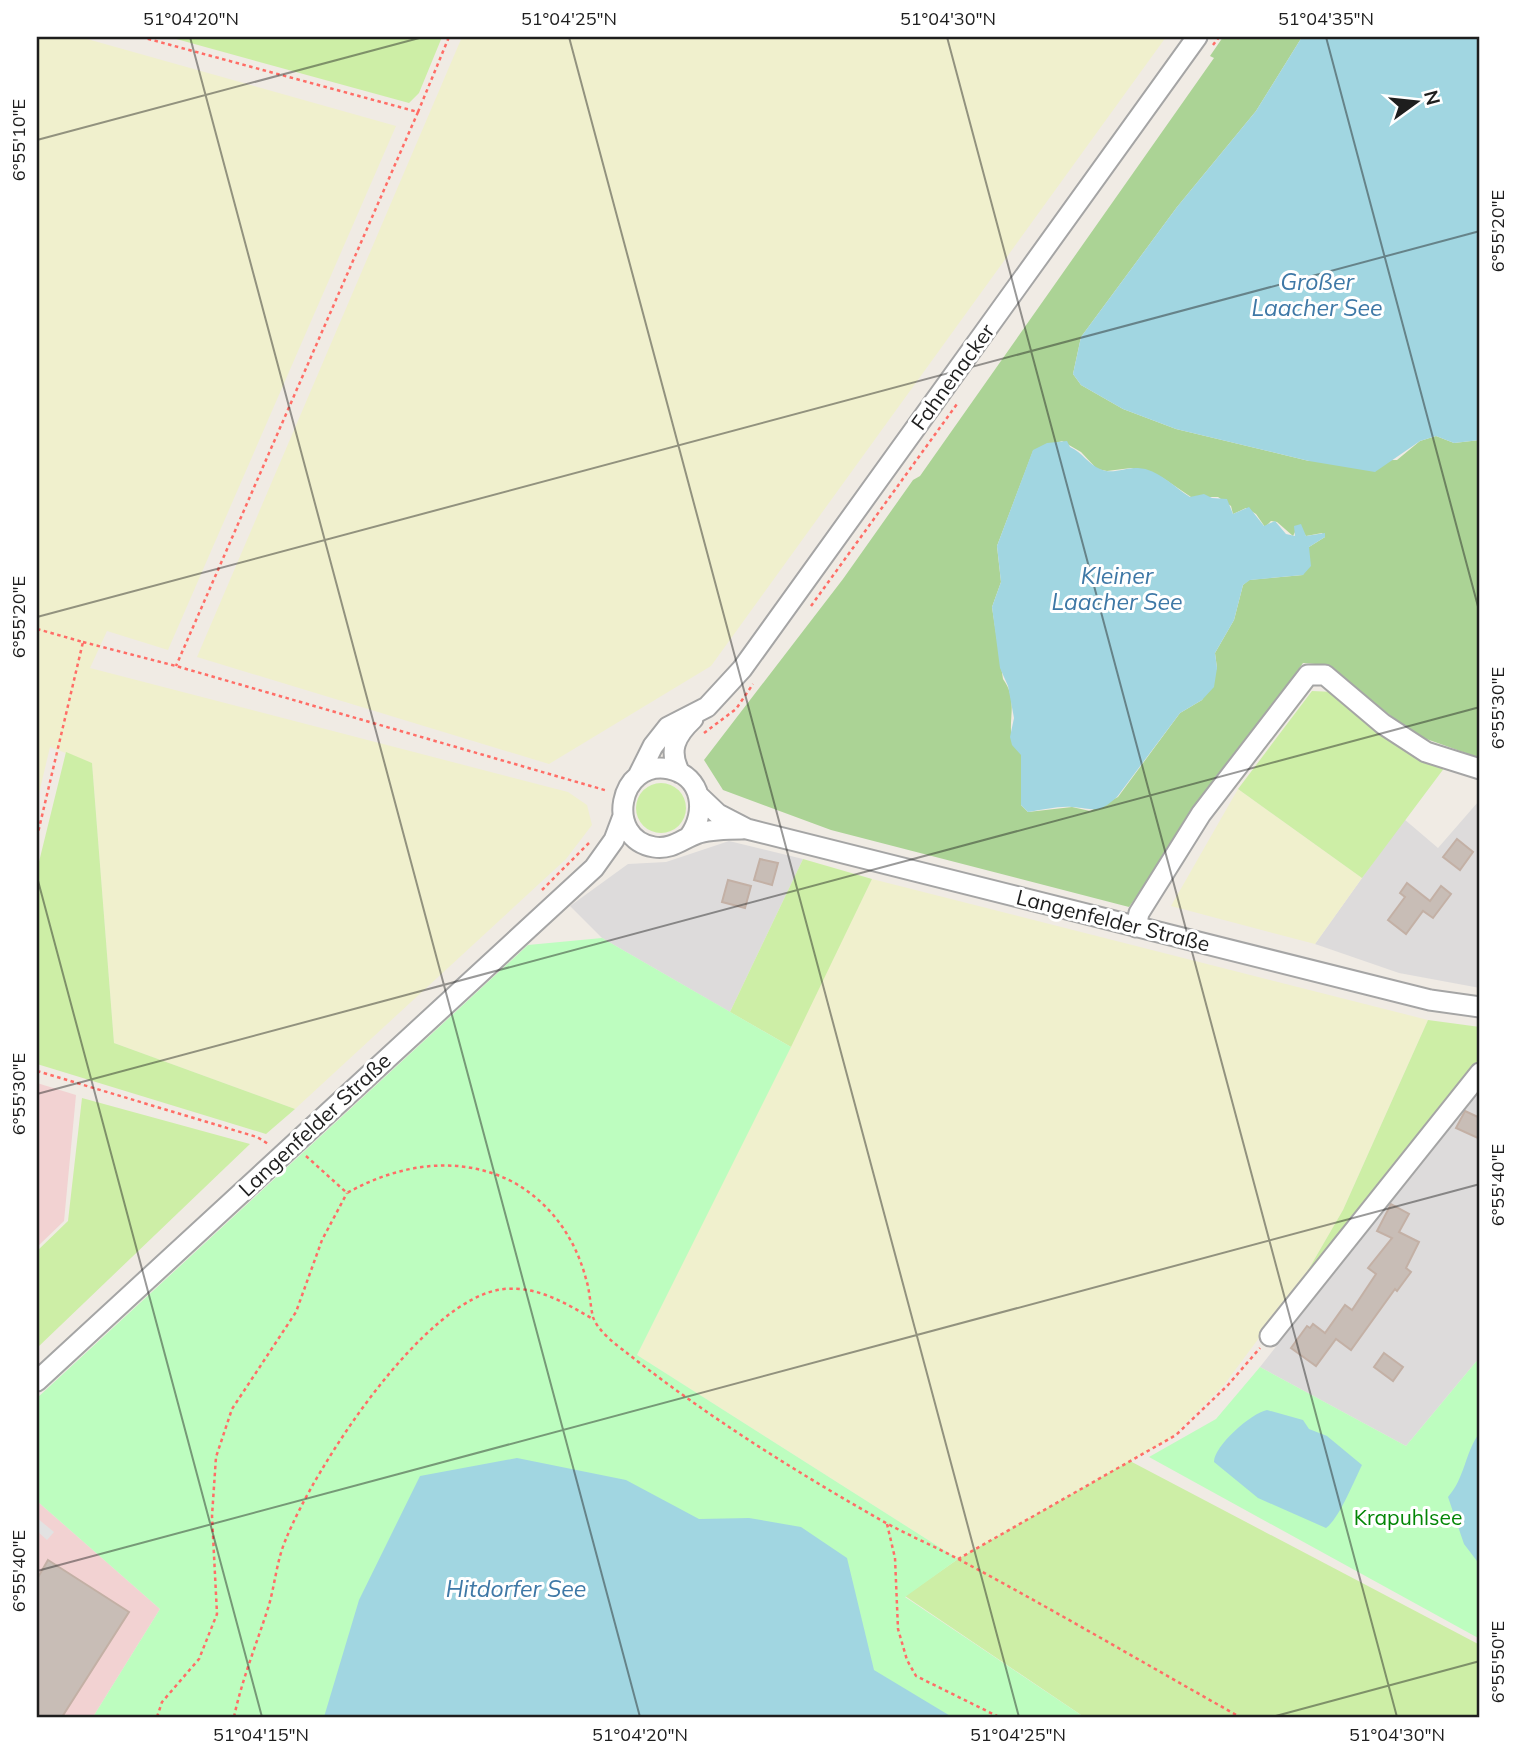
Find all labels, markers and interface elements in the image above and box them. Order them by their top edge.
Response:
text: 51°04'20"N [143,7,239,30]
text: 51°04'25"N [521,7,617,30]
text: 51°04'30"N [900,7,996,30]
text: 51°04'35"N [1278,7,1374,30]
north arrow [1380,66,1450,136]
text: N [1419,88,1446,108]
text: 6°55'10"E [7,99,30,181]
text: 6°55'20"E [1486,190,1509,272]
water label: Großer Laacher See [1251,267,1383,322]
street label: Fahnenacker [905,318,1000,435]
water label: Kleiner Laacher See [1051,561,1183,616]
text: 6°55'20"E [7,576,30,658]
text: 6°55'30"E [1486,667,1509,749]
street label: Langenfelder Straße [1014,883,1213,957]
street label: Langenfelder Straße [233,1047,396,1201]
text: 6°55'30"E [7,1053,30,1135]
text: 6°55'40"E [1486,1144,1509,1226]
park label: Krapuhlsee [1354,1504,1462,1530]
text: 6°55'40"E [7,1530,30,1612]
water label: Hitdorfer See [446,1574,586,1603]
text: 6°55'50"E [1486,1621,1509,1703]
text: 51°04'15"N [213,1723,309,1746]
text: 51°04'20"N [592,1723,688,1746]
text: 51°04'25"N [970,1723,1066,1746]
text: 51°04'30"N [1349,1723,1445,1746]

